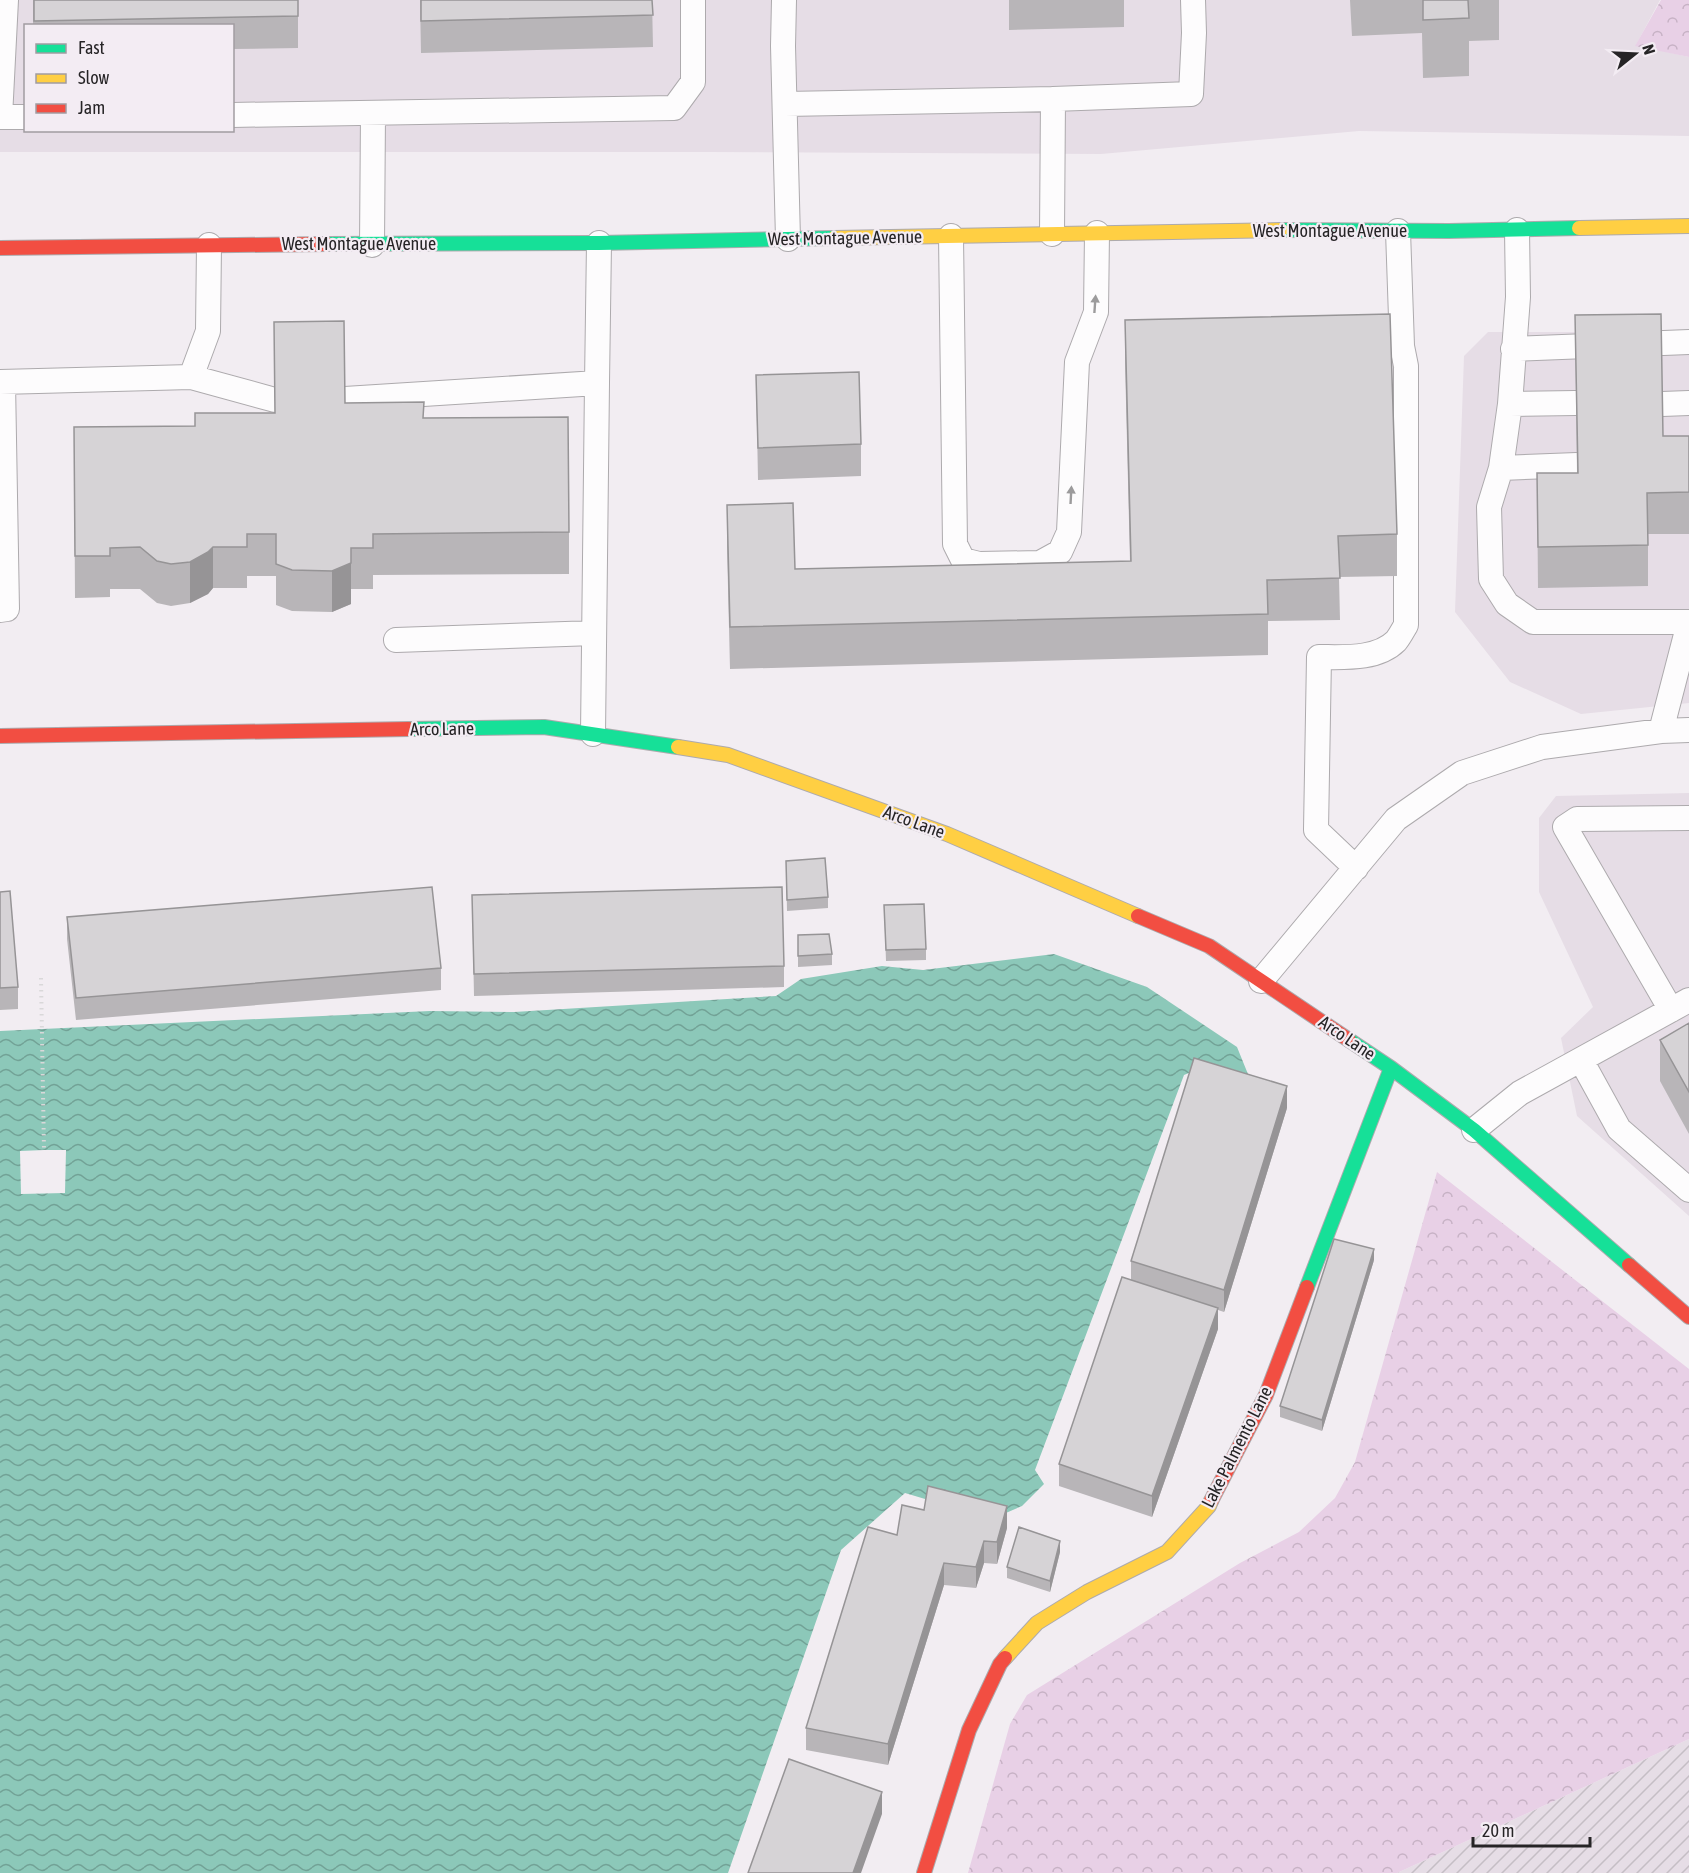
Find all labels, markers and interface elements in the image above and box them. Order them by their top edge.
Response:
legend [24,24,234,132]
north arrow [1605,24,1665,84]
text: Fast [78,37,105,58]
text: N [1639,42,1659,57]
text: Slow [78,67,109,88]
text: Jam [78,97,105,118]
street label: West Montague Avenue [1253,220,1407,241]
street label: West Montague Avenue [768,226,922,249]
street label: West Montague Avenue [282,233,436,254]
one-way arrow [1091,294,1100,313]
one-way arrow [1067,486,1076,505]
street label: Arco Lane [410,717,474,740]
street label: Arco Lane [881,801,948,842]
street label: Arco Lane [1315,1011,1380,1064]
street label: Lake Palmento Lane [1197,1383,1276,1511]
scale bar [1473,1810,1590,1848]
text: 20 m [1482,1820,1514,1841]

